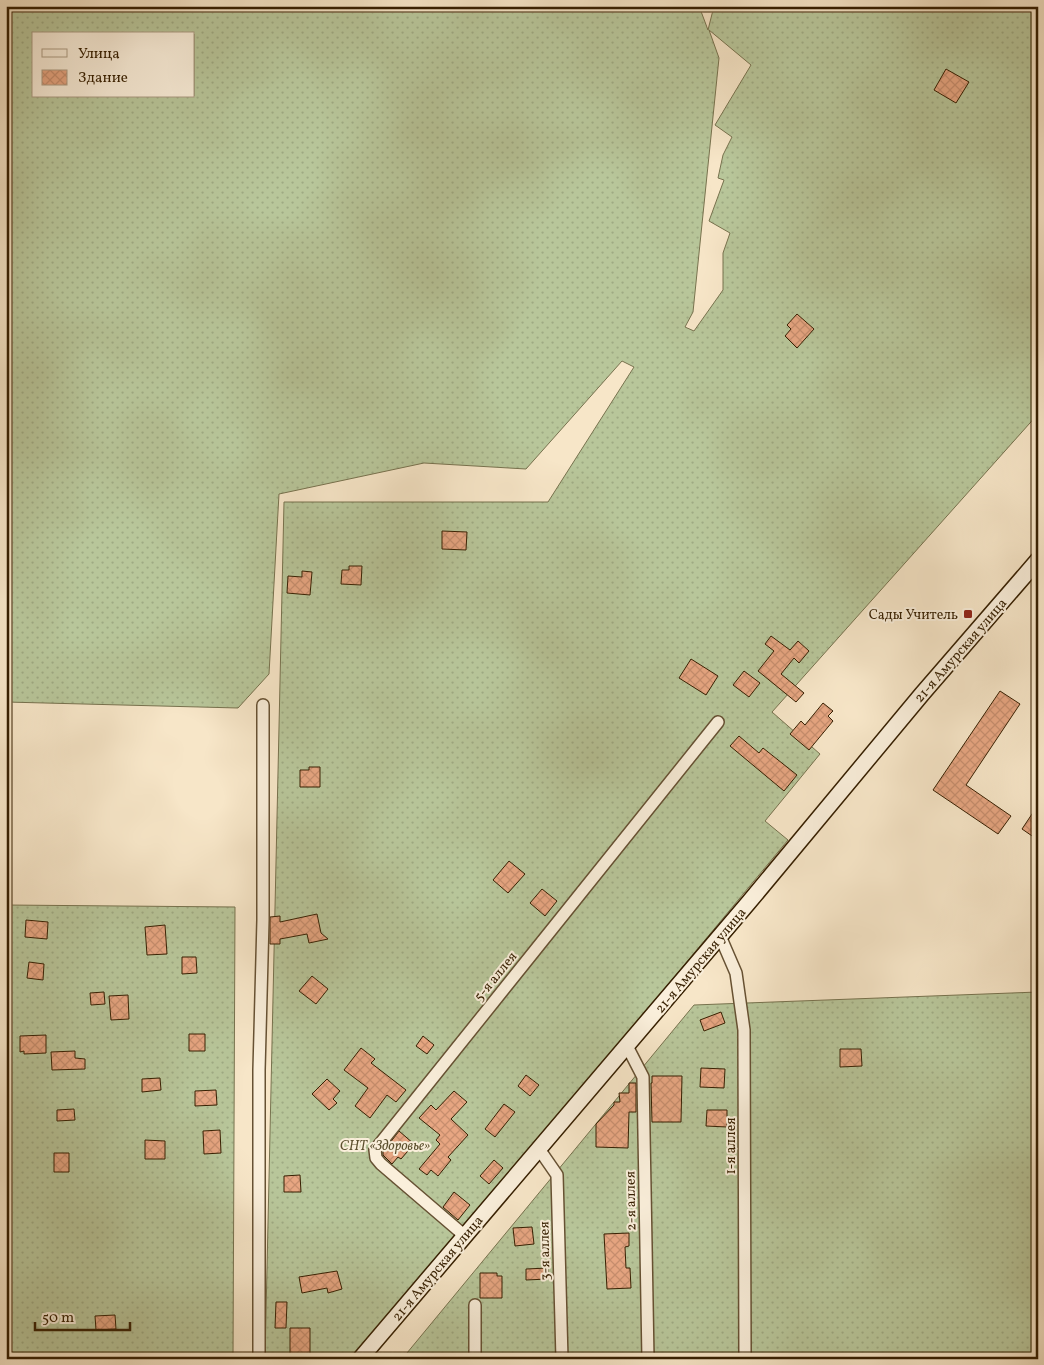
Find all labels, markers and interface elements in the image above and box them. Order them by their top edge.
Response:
legend [32,32,195,98]
text: Улица [78,44,120,65]
text: Здание [78,68,128,89]
street label: 21-я Амурская улица [910,595,1012,707]
place label: Сады Учитель [869,606,958,625]
marker: Сады Учитель [962,608,974,620]
street label: 21-я Амурская улица [651,904,751,1018]
street label: 5-я аллея [470,948,522,1006]
street label: 1-я аллея [722,1117,741,1175]
park label: СНТ «Здоровье» [340,1137,430,1156]
street label: 2-я аллея [621,1171,642,1231]
street label: 21-я Амурская улица [388,1212,488,1326]
street label: 3-я аллея [535,1221,556,1281]
scale bar [35,1300,130,1332]
text: 50 m [42,1308,74,1329]

